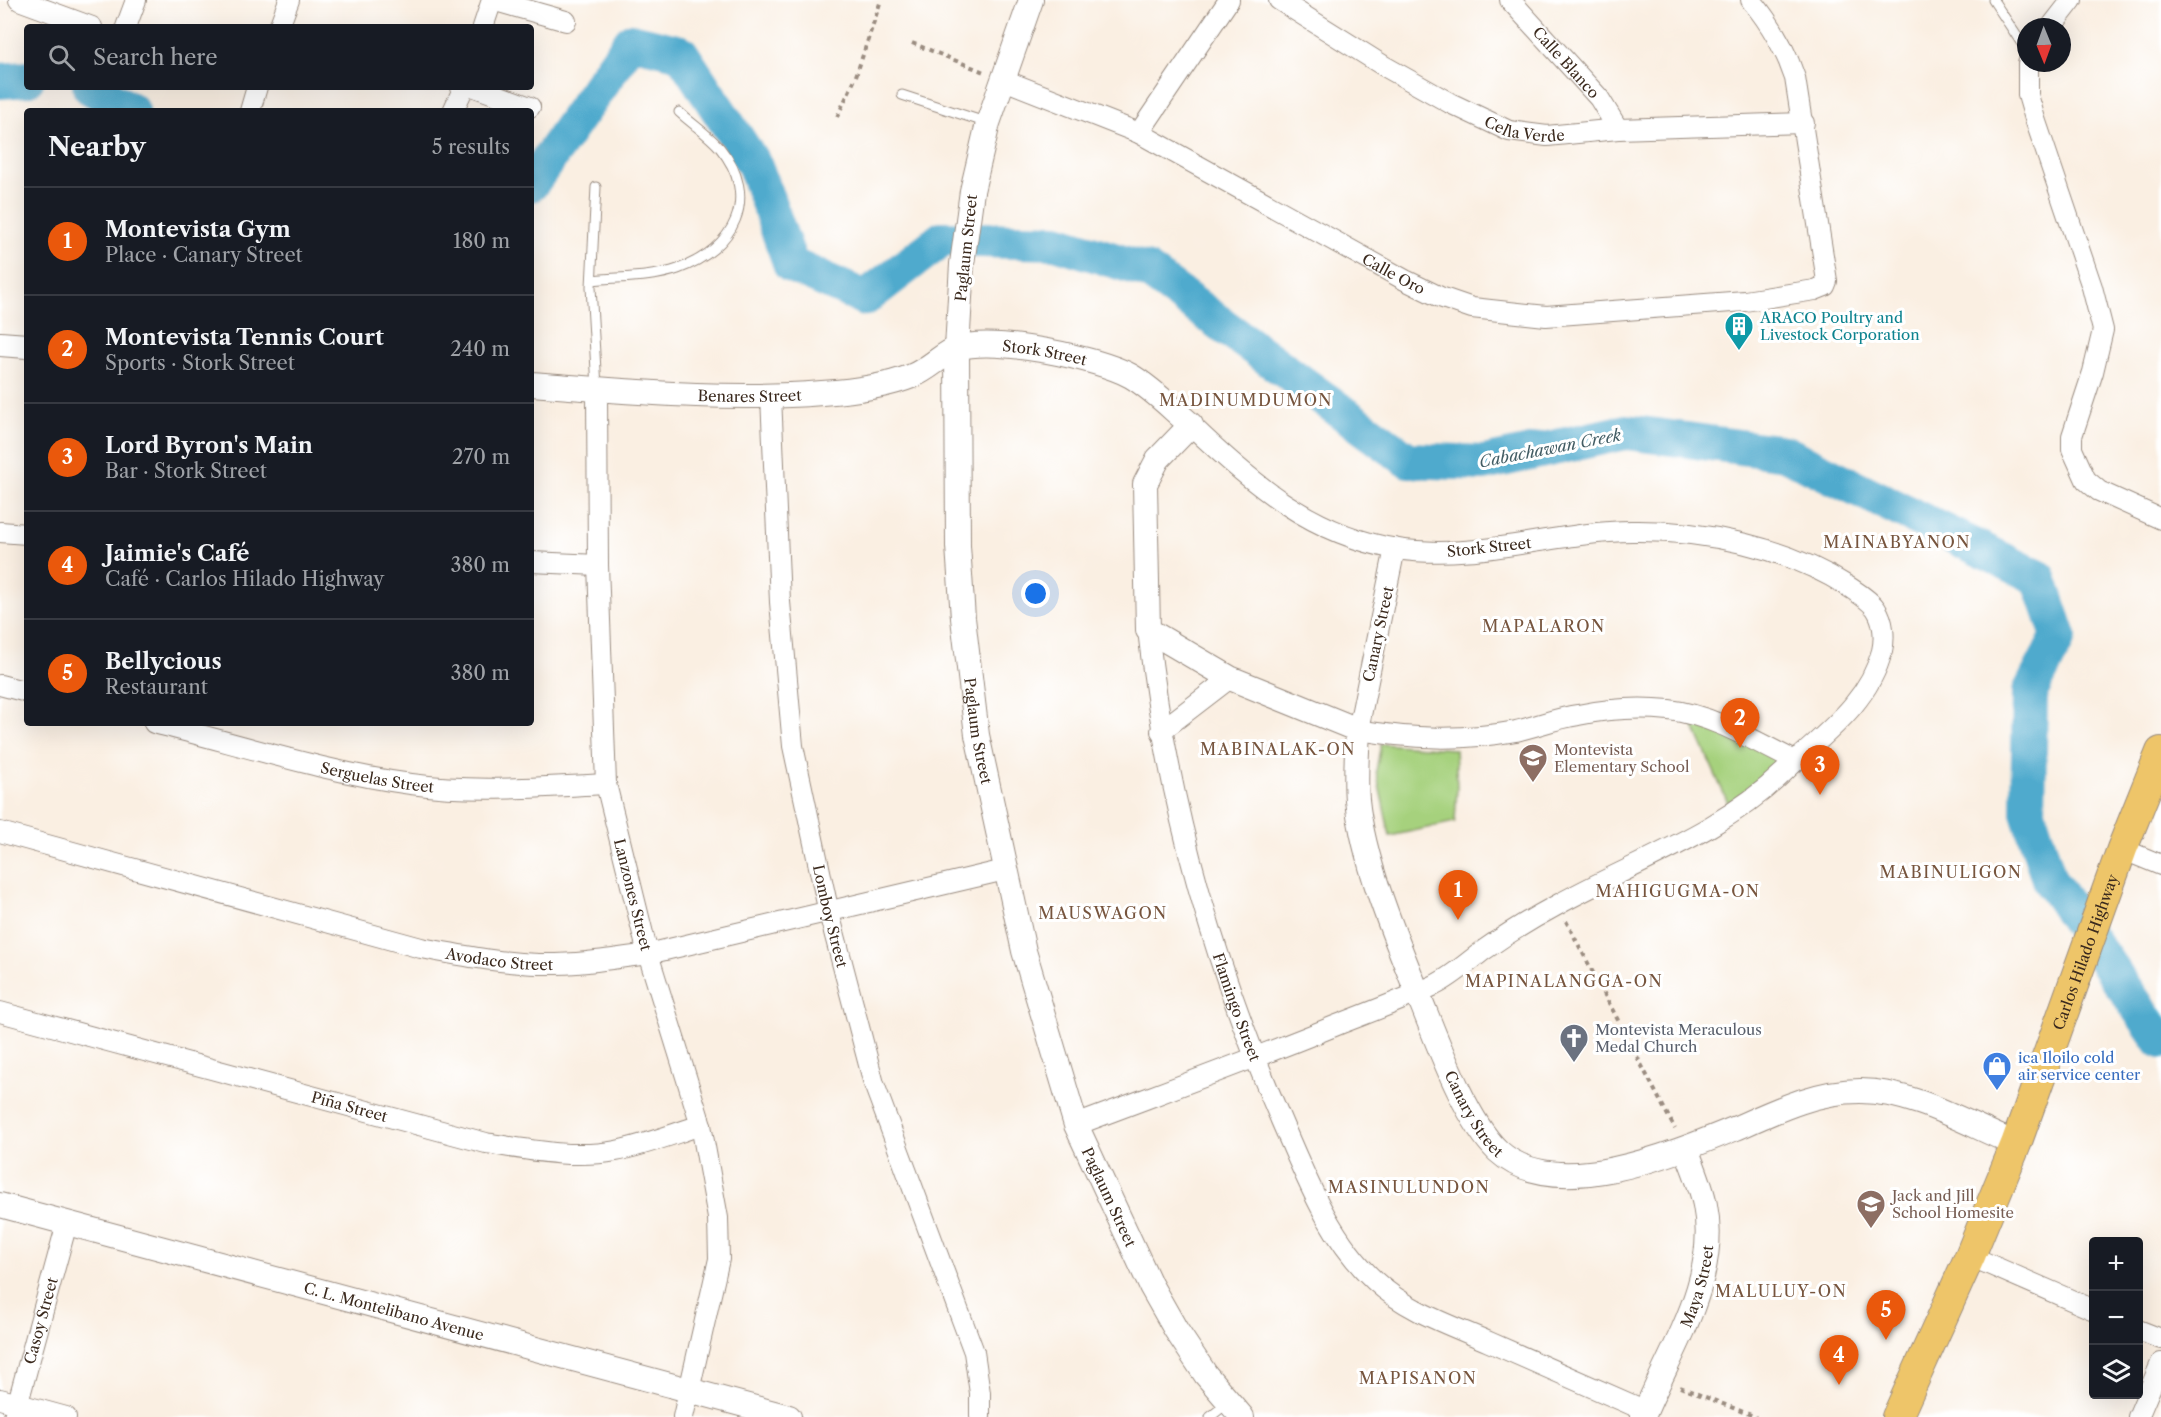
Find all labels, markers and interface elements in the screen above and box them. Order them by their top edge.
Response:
north arrow [2017,18,2071,72]
street label: Calle Blanco [1529,22,1604,102]
search box [24,24,534,90]
icon: search [45,41,78,74]
text: Search here [93,44,218,71]
street label: Cella Verde [1482,111,1565,146]
text: Nearby [48,131,146,163]
text: 5 results [432,135,510,159]
street label: Paglaum Street [951,193,981,303]
text: Montevista Gym [105,216,291,243]
text: 1 [63,229,72,253]
text: 180 m [453,229,510,253]
text: Place · Canary Street [105,243,303,267]
street label: Calle Oro [1359,249,1428,298]
place label: ARACO Poultry and Livestock Corporation [1759,308,1920,344]
building icon: ARACO Poultry and Livestock Corporation [1723,310,1755,352]
text: Montevista Tennis Court [105,324,384,351]
street label: Stork Street [1002,336,1090,369]
text: 2 [62,337,73,361]
text: 240 m [450,337,510,361]
text: Sports · Stork Street [105,351,295,375]
street label: Benares Street [697,385,803,405]
district label: MADINUMDUMON [1159,390,1333,410]
water label: Cabachawan Creek [1477,424,1623,472]
text: Lord Byron's Main [105,432,313,459]
text: 3 [62,445,73,469]
text: 270 m [452,445,510,469]
text: Bar · Stork Street [105,459,267,483]
district label: MAINABYANON [1823,532,1971,552]
street label: Stork Street [1446,533,1533,561]
text: Jaimie's Café [105,540,249,567]
text: 4 [62,553,73,577]
text: 380 m [451,553,510,577]
text: Café · Carlos Hilado Highway [105,567,384,591]
your location [1021,579,1050,608]
street label: Canary Street [1359,584,1398,684]
district label: MAPALARON [1482,616,1606,636]
text: Bellycious [105,648,222,675]
text: 5 [62,661,73,685]
text: 380 m [451,661,510,685]
text: Restaurant [105,675,208,699]
street label: Paglaum Street [961,676,997,786]
pin: 2 [1720,698,1760,748]
district label: MABINALAK-ON [1200,739,1356,759]
place label: Montevista Elementary School [1554,740,1690,776]
school or university icon: Montevista Elementary School [1517,742,1549,784]
pin: 3 [1800,746,1840,795]
street label: Serguelas Street [319,757,435,796]
street label: Lanzones Street [610,836,656,953]
district label: MABINULIGON [1880,862,2022,882]
street label: Lomboy Street [809,863,853,970]
pin: 1 [1438,870,1478,920]
street label: Carlos Hilado Highway [2048,871,2122,1032]
district label: MAHIGUGMA-ON [1596,881,1760,901]
district label: MAUSWAGON [1038,903,1168,923]
street label: Avodaco Street [443,943,554,974]
street label: Flamingo Street [1209,950,1265,1064]
district label: MAPINALANGGA-ON [1465,971,1663,991]
place label: Montevista Meraculous Medal Church [1595,1020,1762,1056]
church icon: Montevista Meraculous Medal Church [1558,1022,1590,1064]
place label: ica Iloilo cold air service center [2018,1048,2141,1084]
shop icon: ica Iloilo cold air service center [1981,1050,2013,1092]
street label: Canary Street [1441,1067,1508,1161]
street label: Piña Street [309,1087,390,1126]
street label: Paglaum Street [1078,1144,1141,1250]
district label: MASINULUNDON [1328,1177,1490,1197]
place label: Jack and Jill School Homesite [1890,1186,2014,1222]
school or university icon: Jack and Jill School Homesite [1855,1188,1887,1230]
map controls [2089,1237,2143,1399]
button: + [2089,1237,2143,1291]
street label: Maya Street [1676,1244,1717,1330]
street label: Casoy Street [19,1274,61,1366]
street label: C. L. Montelibano Avenue [302,1278,486,1344]
district label: MALULUY-ON [1715,1281,1847,1301]
pin: 5 [1866,1290,1906,1340]
button: − [2089,1291,2143,1345]
pin: 4 [1820,1336,1858,1385]
button: layers [2089,1345,2143,1399]
district label: MAPISANON [1359,1368,1477,1388]

